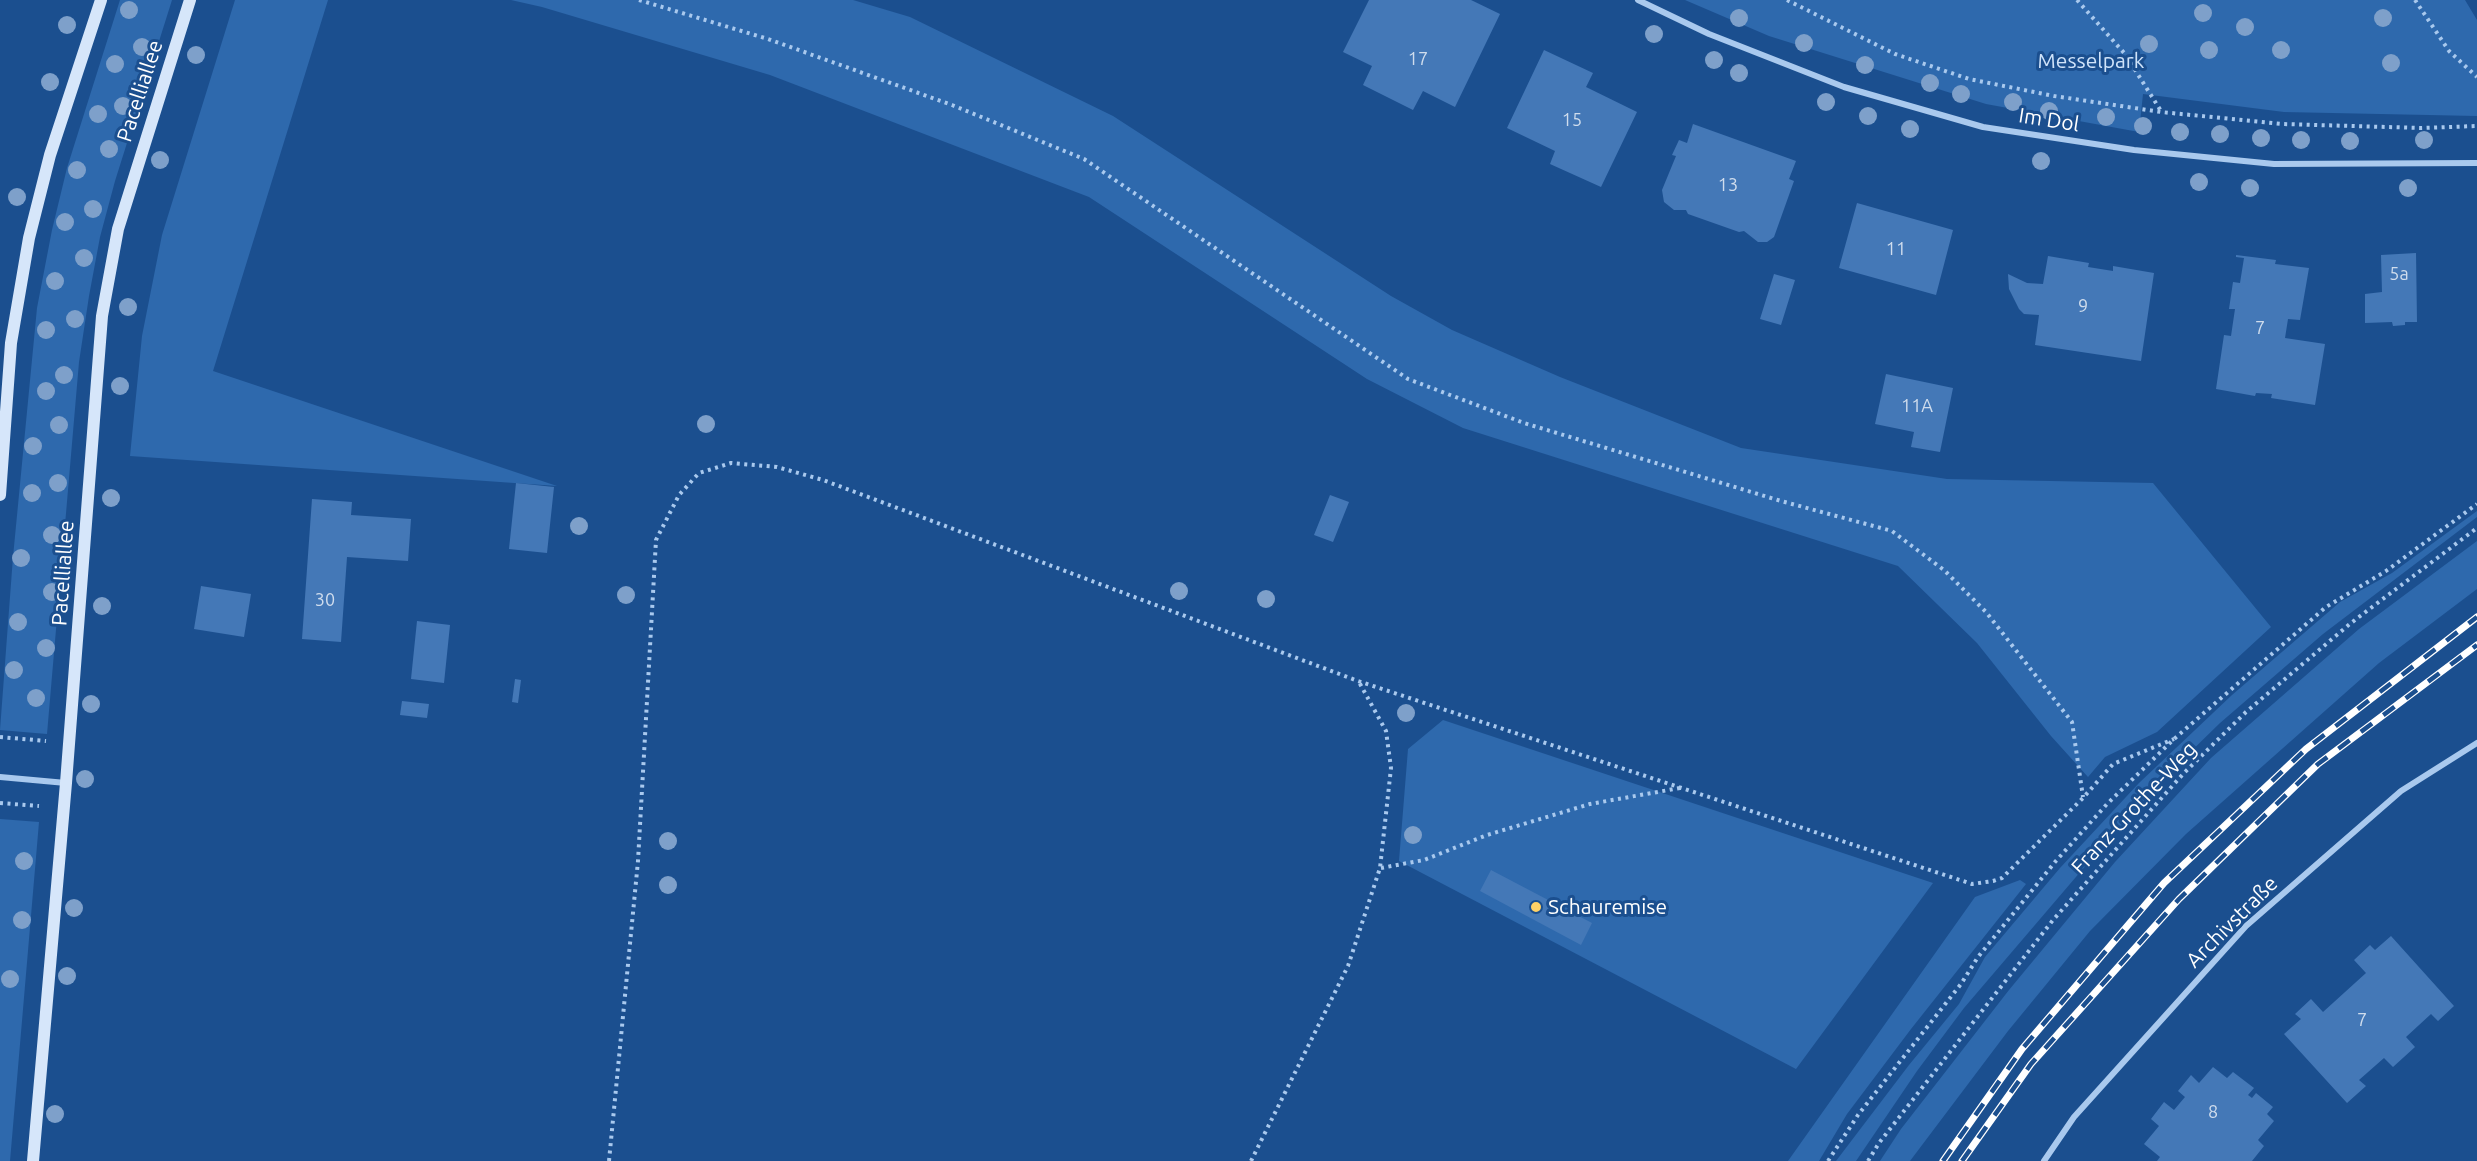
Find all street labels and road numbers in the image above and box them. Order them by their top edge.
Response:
street label: Pacelliallee [112,37,168,145]
street label: Im Dol [2017,103,2081,137]
street label: Pacelliallee [47,519,79,627]
street label: Franz-Grothe-Weg [2066,737,2202,879]
street label: Archivstraße [2181,871,2283,973]

